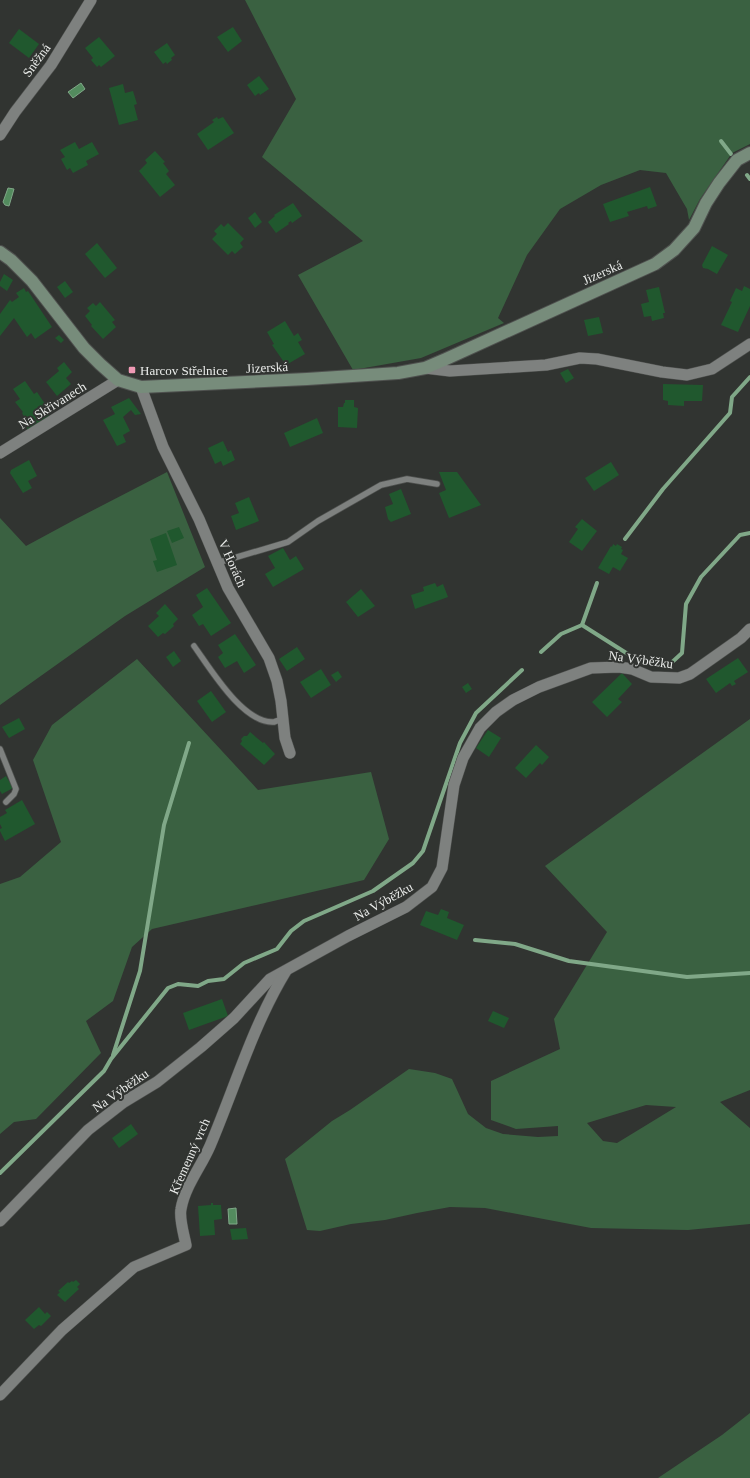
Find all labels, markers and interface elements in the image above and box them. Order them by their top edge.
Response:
street label: Sněžná [19,41,54,80]
street label: Jizerská [580,257,625,288]
street label: Jizerská [246,359,289,376]
place label: Harcov Střelnice [140,363,228,378]
marker: Harcov Střelnice [127,365,137,375]
street label: Na Skřivanech [16,378,89,432]
street label: V Horách [215,537,250,590]
street label: Na Výběžku [608,648,675,672]
street label: Na Výběžku [351,879,416,924]
street label: Na Výběžku [89,1065,152,1115]
street label: Křemenný vrch [166,1116,213,1196]

